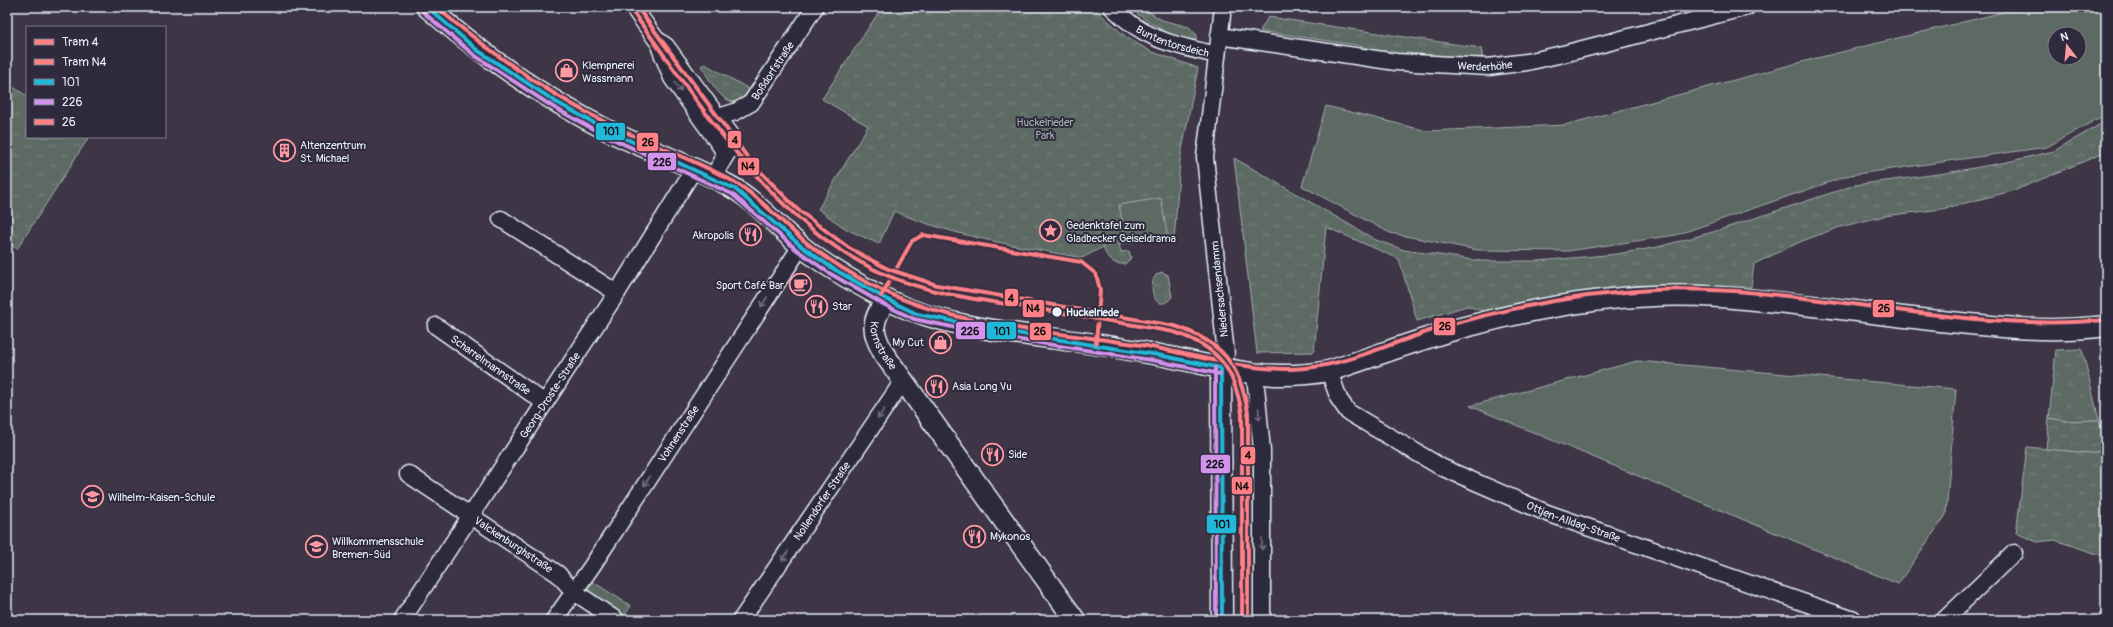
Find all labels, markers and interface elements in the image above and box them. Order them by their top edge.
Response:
street label: Buntentorsdeich [1134,23,1210,60]
legend [26,26,166,138]
north arrow [2047,26,2087,66]
text: N [2059,29,2070,44]
text: Tram 4 [62,35,98,50]
street label: Boßdorfstraße [749,39,797,103]
text: Tram N4 [62,55,107,70]
shop icon: Klempnerei Wassmann [553,58,579,84]
street label: Werderhöhe [1457,58,1514,74]
place label: Klempnerei Wassmann [582,59,634,85]
text: 101 [62,75,80,90]
one-way arrow [674,81,682,92]
text: 226 [62,95,82,110]
text: 26 [62,115,76,130]
park label: Huckelrieder Park [1017,116,1074,142]
line badge: 101 [595,122,626,141]
text: 101 [603,125,619,138]
line badge: 4 [727,130,742,149]
line badge: 26 [636,132,659,152]
text: 4 [731,134,739,147]
text: 26 [642,136,655,149]
building icon: Altenzentrum St. Michael [271,138,297,164]
place label: Altenzentrum St. Michael [300,139,366,165]
line badge: 226 [647,152,677,171]
text: 226 [653,156,672,169]
line badge: N4 [737,157,760,176]
text: N4 [741,160,756,173]
place icon: Gedenktafel zum Gladbecker Geiseldrama [1037,218,1063,244]
place label: Gedenktafel zum Gladbecker Geiseldrama [1066,219,1176,245]
restaurant icon: Akropolis [737,222,763,248]
place label: Akropolis [692,229,734,242]
street label: Niedersachsendamm [1208,240,1231,338]
cafe icon: Sport Café Bar [787,272,813,298]
place label: Sport Café Bar [716,279,784,292]
line badge: 4 [1004,288,1019,307]
text: 4 [1007,292,1015,305]
restaurant icon: Star [804,293,830,319]
one-way arrow [760,296,768,307]
line badge: N4 [1022,299,1045,318]
line badge: 26 [1872,299,1895,318]
place label: Star [832,300,852,313]
text: N4 [1026,302,1041,315]
text: 26 [1878,302,1891,315]
marker: Huckelriede [1050,305,1064,319]
place label: Huckelriede [1066,306,1120,319]
line badge: 26 [1433,317,1456,336]
street label: Kornstraße [867,320,899,373]
text: 26 [1439,320,1452,333]
line badge: 226 [955,321,986,340]
line badge: 101 [986,321,1017,340]
line badge: 26 [1029,322,1052,341]
text: 226 [961,325,980,338]
text: 101 [994,325,1010,338]
text: 26 [1034,325,1047,338]
shop icon: My Cut [927,329,953,355]
street label: Scharrelmannstraße [448,332,533,398]
place label: My Cut [892,336,925,349]
street label: Georg-Droste-Straße [517,350,583,441]
restaurant icon: Asia Long Vu [923,373,949,399]
place label: Asia Long Vu [952,380,1012,393]
street label: Vohnenstraße [656,403,702,465]
one-way arrow [1255,407,1262,420]
one-way arrow [877,408,885,419]
restaurant icon: Side [980,441,1006,467]
line badge: 4 [1240,446,1256,465]
place label: Side [1008,448,1028,461]
text: 4 [1244,449,1252,462]
line badge: 226 [1200,454,1231,474]
text: 226 [1206,458,1225,471]
street label: Nollendorfer Straße [791,459,854,543]
one-way arrow [643,475,651,486]
line badge: N4 [1231,476,1253,495]
text: N4 [1235,480,1250,493]
school or university icon: Wilhelm-Kaisen-Schule [80,484,106,510]
place label: Wilhelm-Kaisen-Schule [108,491,216,504]
street label: Ottjen-Alldag-Straße [1524,499,1623,545]
street label: Valckenburghstraße [472,514,556,576]
line badge: 101 [1206,514,1237,534]
text: 101 [1214,518,1230,531]
restaurant icon: Mykonos [961,523,987,549]
place label: Mykonos [990,530,1030,543]
school or university icon: Willkommensschule Bremen-Süd [303,534,329,560]
place label: Willkommensschule Bremen-Süd [332,535,424,561]
one-way arrow [1258,537,1266,550]
one-way arrow [780,550,788,562]

